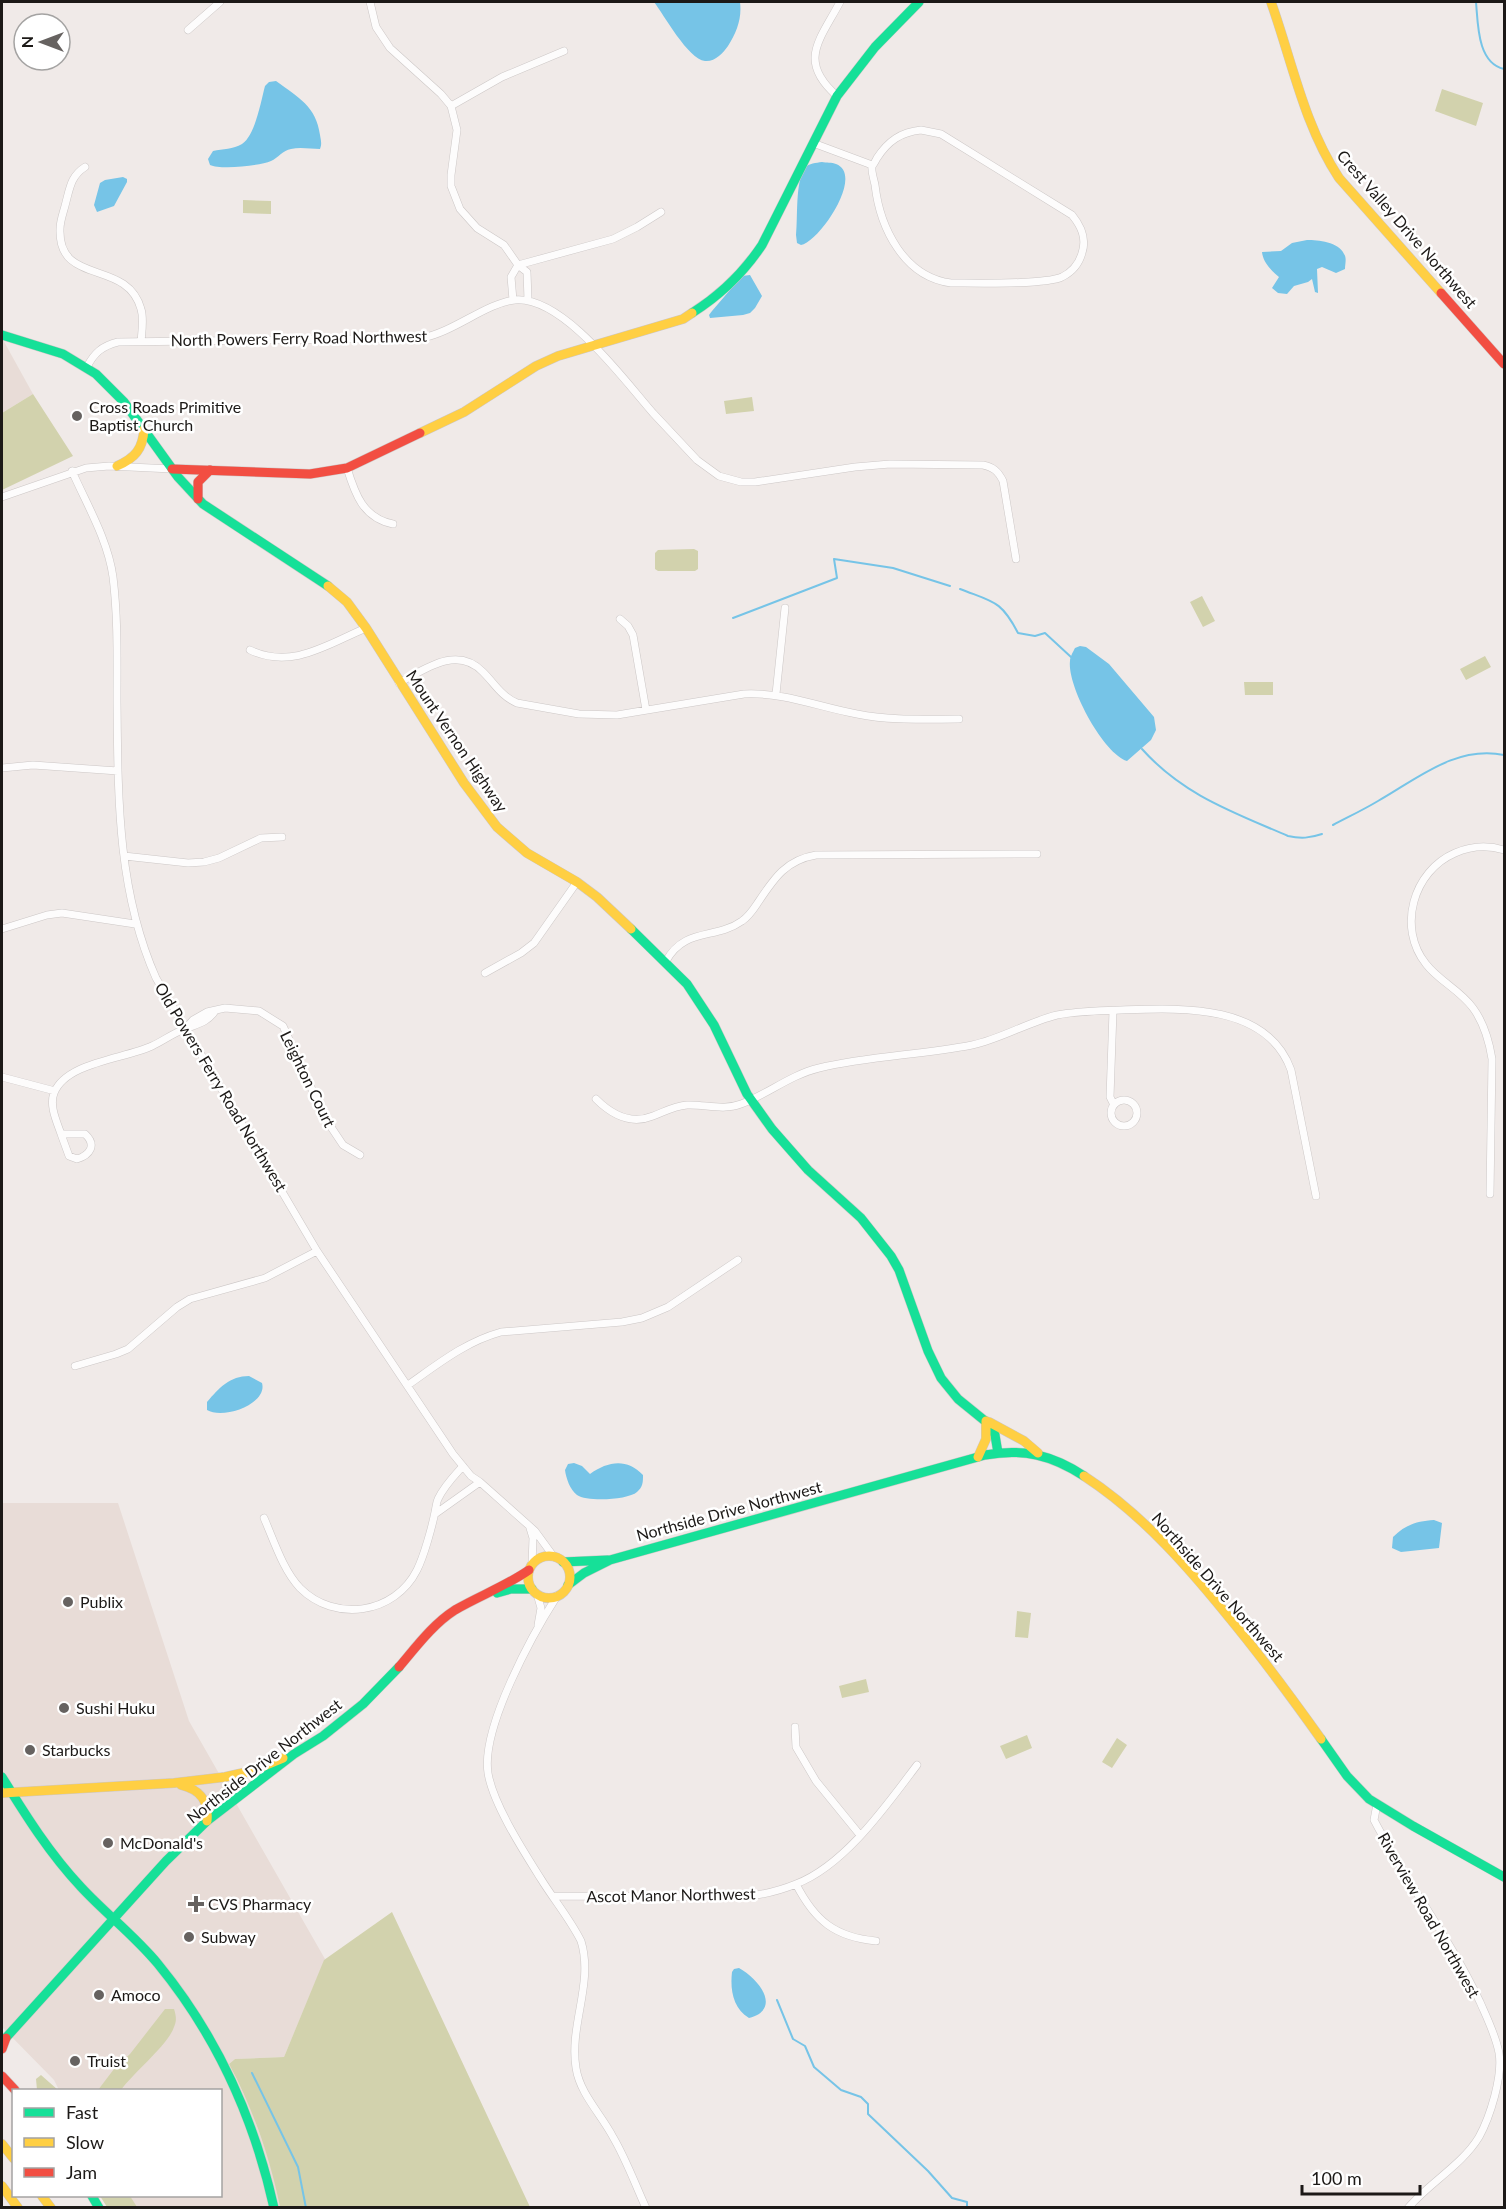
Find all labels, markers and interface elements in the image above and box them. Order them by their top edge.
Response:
north arrow [12,12,72,72]
text: N [17,36,36,48]
street label: Crest Valley Drive Northwest [1333,146,1481,312]
street label: North Powers Ferry Road Northwest [171,326,428,349]
place label: Cross Roads Primitive Baptist Church [89,397,241,434]
marker: Cross Roads Primitive Baptist Church [70,409,84,423]
street label: Mount Vernon Highway [403,666,512,816]
street label: Old Powers Ferry Road Northwest [151,979,292,1195]
street label: Leighton Court [277,1027,340,1130]
street label: Northside Drive Northwest [634,1477,824,1544]
street label: Northside Drive Northwest [1149,1508,1288,1665]
place label: Publix [80,1592,123,1611]
marker: Publix [61,1595,75,1609]
street label: Northside Drive Northwest [183,1694,345,1827]
place label: Sushi Huku [76,1698,155,1717]
marker: Sushi Huku [57,1701,71,1715]
place label: Starbucks [42,1740,110,1759]
marker: Starbucks [23,1743,37,1757]
street label: Riverview Road Northwest [1374,1829,1485,2001]
place label: McDonald's [120,1833,203,1852]
marker: McDonald's [101,1836,115,1850]
street label: Ascot Manor Northwest [586,1884,756,1905]
place label: CVS Pharmacy [208,1894,312,1913]
marker: CVS Pharmacy [189,1897,203,1911]
place label: Subway [201,1927,257,1946]
marker: Subway [182,1930,196,1944]
place label: Amoco [111,1985,161,2004]
marker: Amoco [92,1988,106,2002]
place label: Truist [87,2051,126,2070]
marker: Truist [68,2054,82,2068]
legend [12,2089,222,2197]
text: Fast [66,2101,99,2123]
text: Slow [66,2131,104,2153]
scale bar [1302,2158,1420,2196]
text: Jam [66,2161,97,2183]
text: 100 m [1311,2167,1362,2189]

